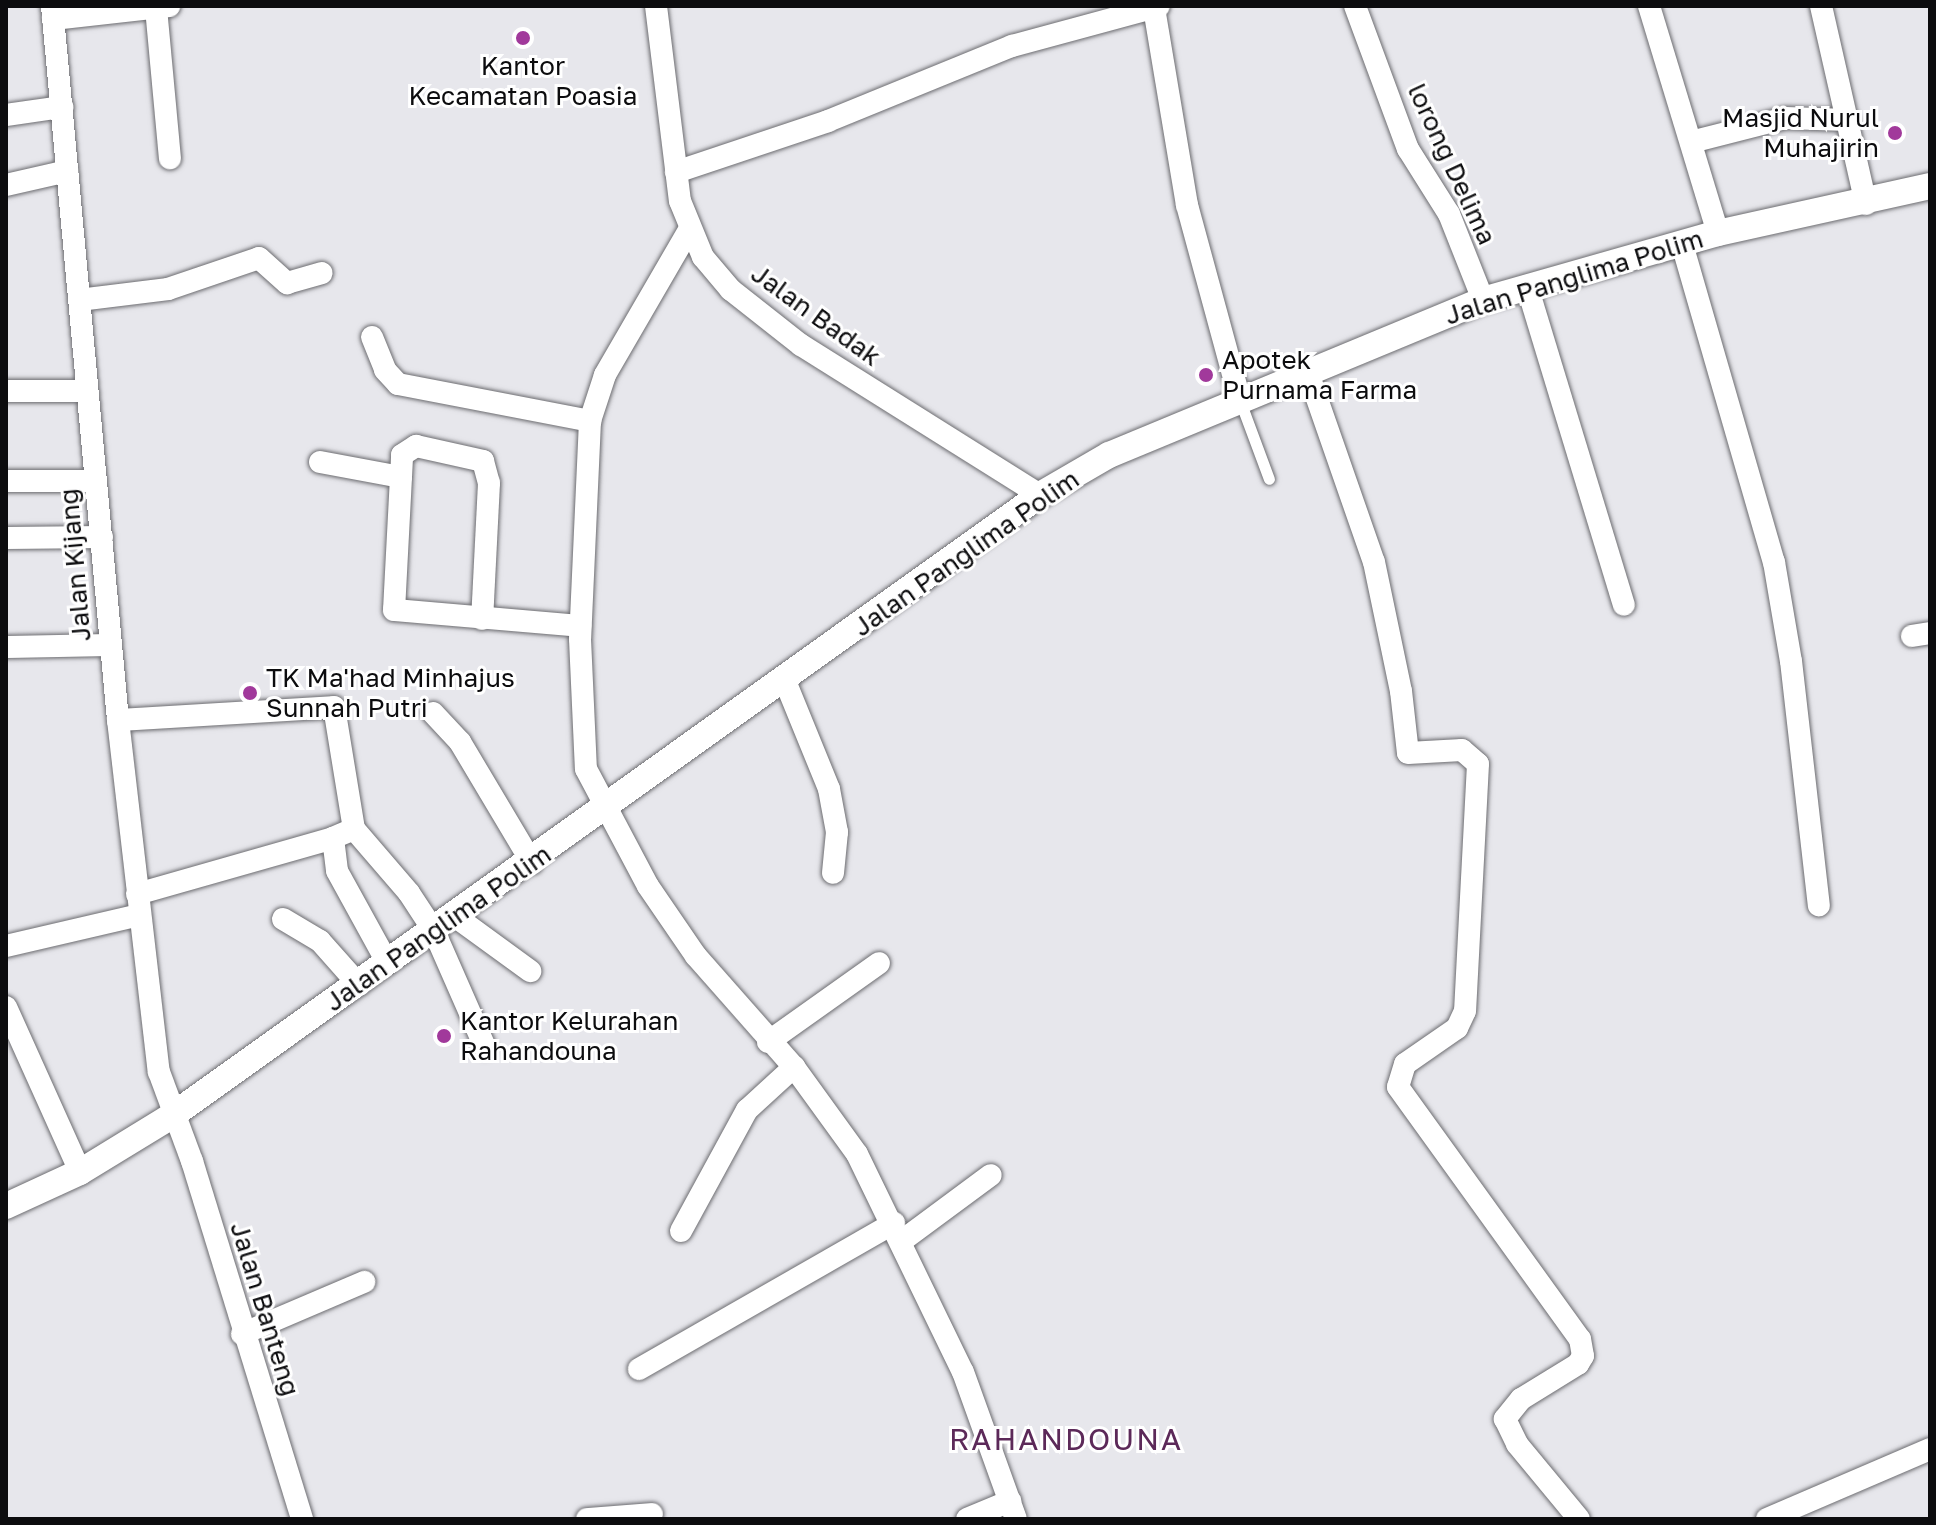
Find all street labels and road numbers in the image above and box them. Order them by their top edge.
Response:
street label: lorong Delima [1401,79,1503,249]
street label: Jalan Panglima Polim [1441,223,1707,331]
street label: Jalan Badak [745,258,887,372]
street label: Jalan Panglima Polim [847,463,1085,643]
street label: Jalan Kijang [53,487,97,643]
street label: Jalan Panglima Polim [319,838,557,1018]
street label: Jalan Banteng [224,1218,306,1400]

